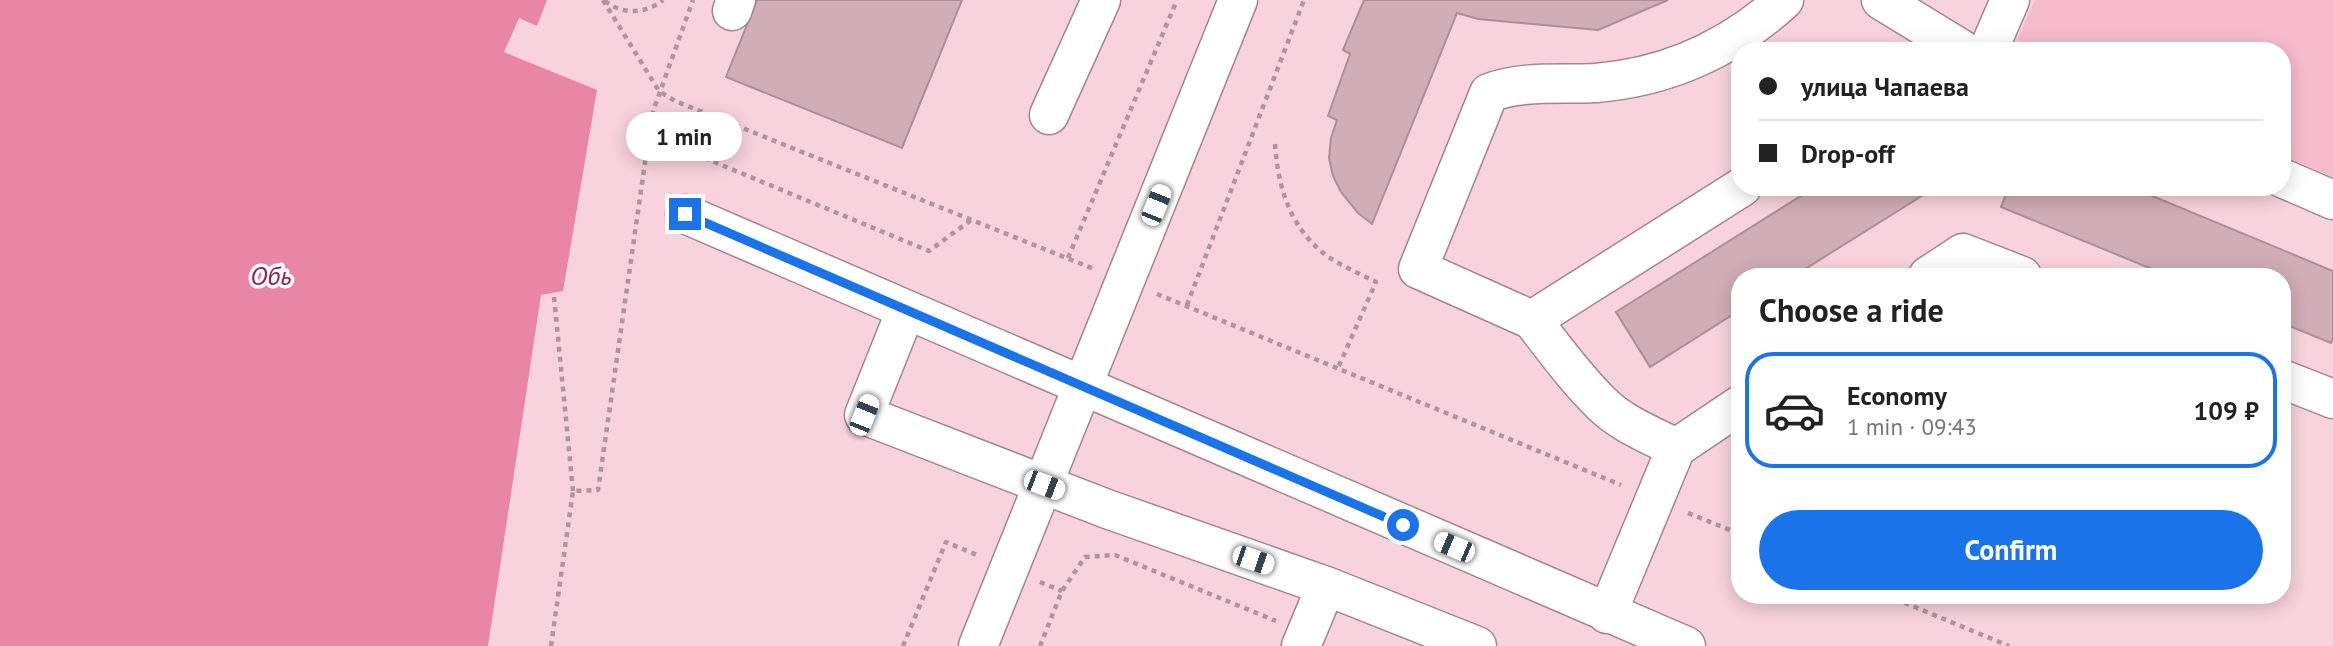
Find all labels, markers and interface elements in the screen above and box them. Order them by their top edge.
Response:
text: улица Чапаева [1801,70,1969,103]
callout: 1 min [627,113,743,162]
text: 1 min [656,122,712,151]
text: Drop-off [1801,137,1895,170]
car [1139,182,1174,228]
route end [669,198,701,230]
water label: Обь [250,259,292,292]
text: Choose a ride [1759,289,1944,331]
icon: car [1763,379,1826,442]
text: Economy [1847,379,1947,412]
car [847,392,882,438]
text: 109 ₽ [2193,394,2259,427]
text: 1 min · 09:43 [1847,412,1977,441]
car [1021,468,1068,502]
route start [1387,509,1419,541]
button: Confirm [1759,510,2263,590]
car [1431,529,1478,565]
car [1230,543,1277,577]

